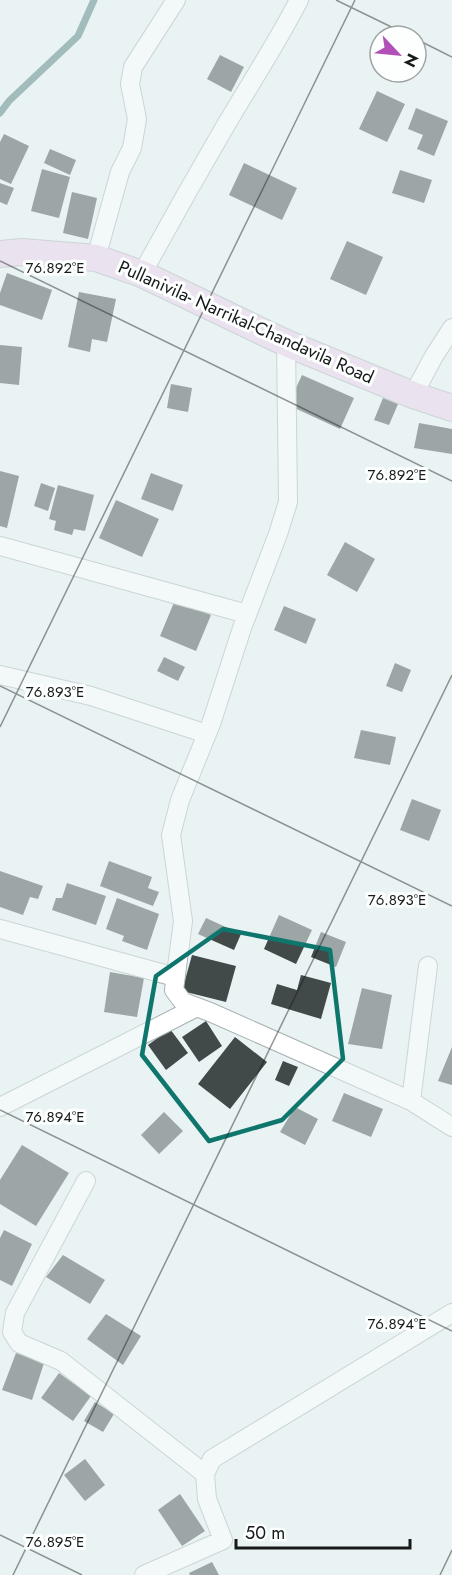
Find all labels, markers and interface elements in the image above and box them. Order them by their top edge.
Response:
north arrow [368,24,428,84]
text: N [398,50,424,71]
street label: Pullanivila- Narrikal-Chandavila Road [114,254,378,390]
text: 76.892°E [26,257,84,279]
text: 76.892°E [368,464,426,486]
text: 76.893°E [26,681,84,703]
text: 76.893°E [368,889,426,911]
text: 76.894°E [25,1106,85,1128]
text: 76.894°E [367,1313,427,1335]
scale bar [236,1512,410,1550]
text: 50 m [245,1520,285,1546]
text: 76.895°E [26,1531,84,1553]

